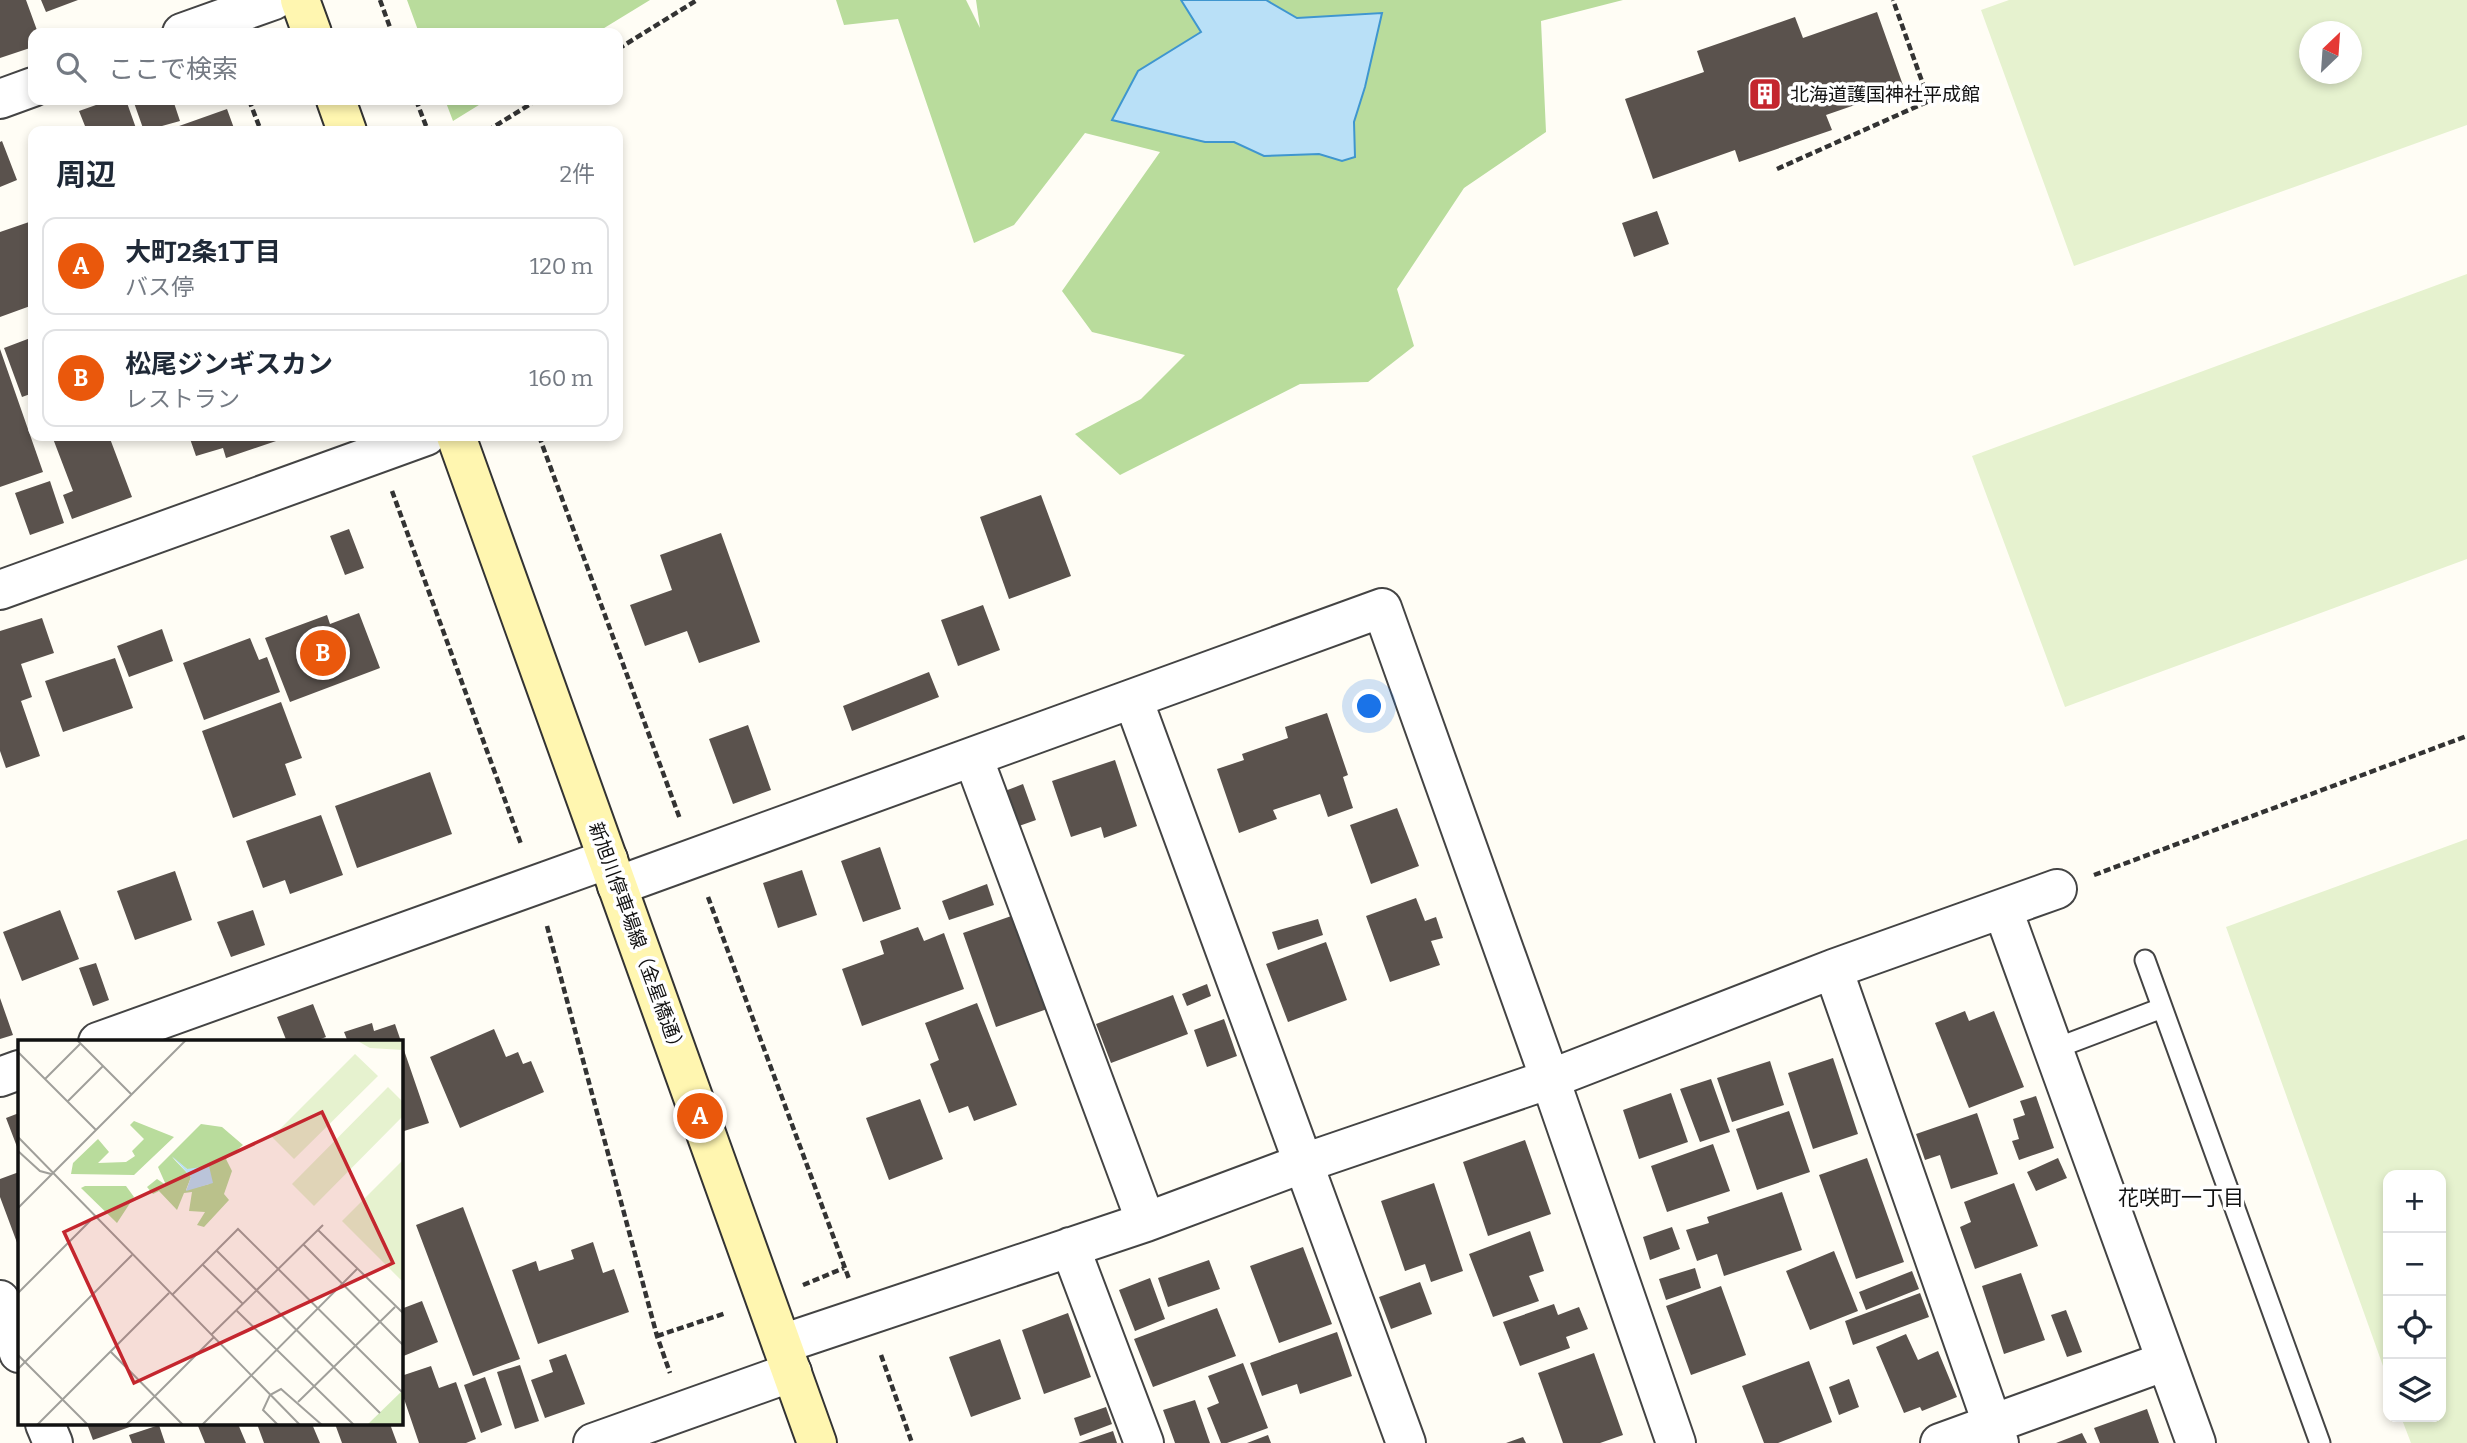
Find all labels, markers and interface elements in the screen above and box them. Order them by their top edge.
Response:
north arrow [2299,21,2362,84]
search box [28,28,623,105]
icon: search [52,48,90,86]
text: ここで検索 [108,54,238,85]
building icon: 北海道護国神社平成館 [1746,75,1784,113]
place label: 北海道護国神社平成館 [1790,83,1980,106]
text: 周辺 [56,157,116,193]
text: 2件 [559,160,595,188]
text: 大町2条1丁目 [125,237,281,268]
text: A [73,252,89,280]
text: 120 m [530,252,593,280]
text: バス停 [125,273,194,301]
text: 松尾ジンギスカン [125,349,333,380]
text: B [74,364,88,392]
text: 160 m [529,364,593,392]
text: レストラン [125,385,240,413]
pin: B [300,627,346,679]
your location [1352,689,1386,723]
street label: 新旭川停車場線（金星橋通） [584,819,690,1059]
inset map [18,1040,402,1426]
pin: A [677,1090,723,1142]
map controls [2383,1170,2446,1422]
button: + [2383,1170,2446,1233]
district label: 花咲町一丁目 [2118,1185,2244,1211]
button: − [2383,1233,2446,1296]
button: locate [2383,1296,2446,1359]
button: layers [2383,1359,2446,1422]

